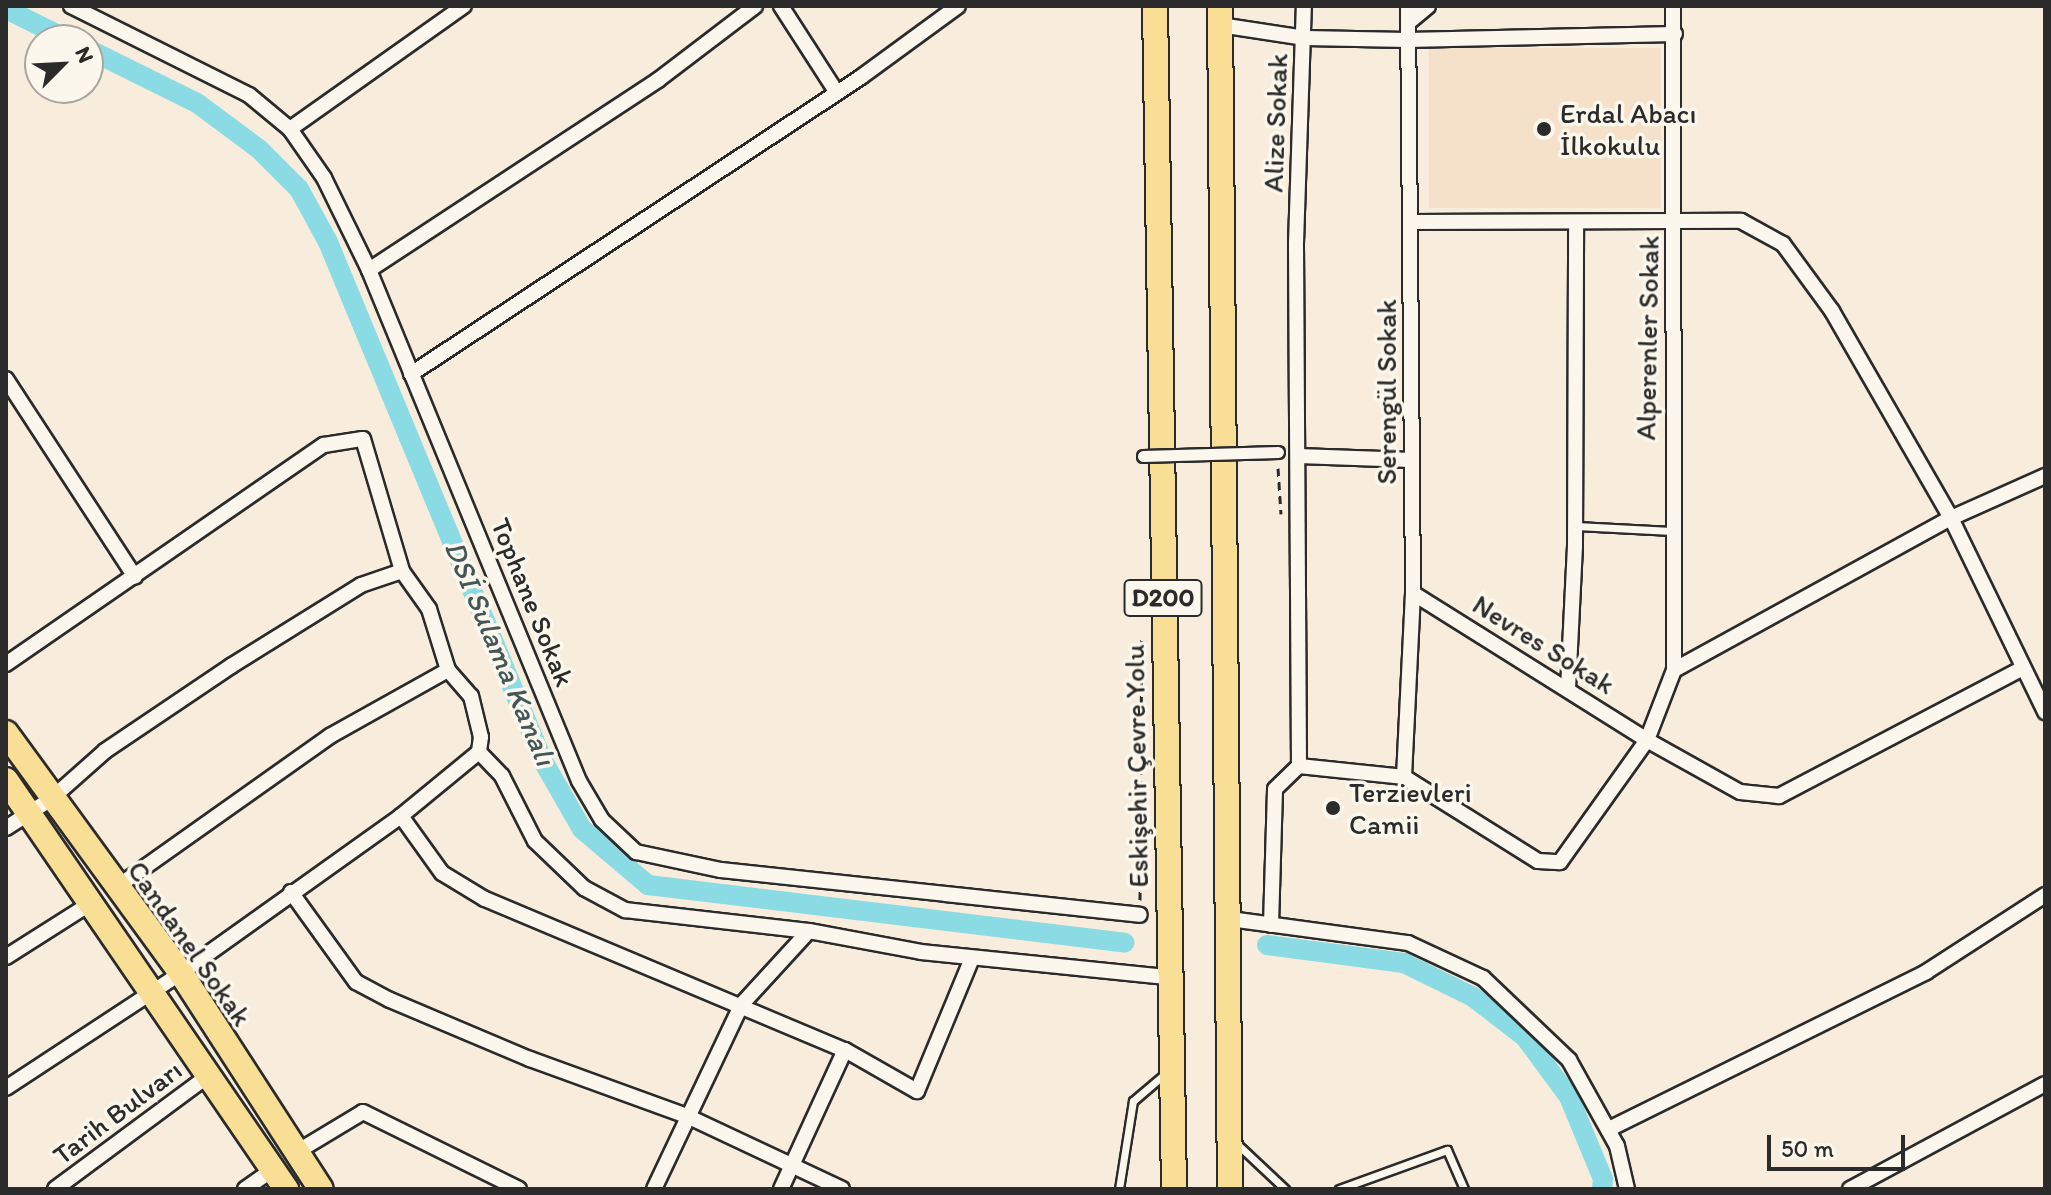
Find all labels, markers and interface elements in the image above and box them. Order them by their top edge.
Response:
north arrow [24,24,104,104]
text: N [69,43,100,67]
street label: Alize Sokak [1256,53,1294,193]
place label: Erdal Abacı İlkokulu [1560,96,1697,162]
marker: Erdal Abacı İlkokulu [1535,120,1553,138]
street label: Alperenler Sokak [1628,235,1666,441]
street label: Serengül Sokak [1369,299,1403,485]
street label: Tophane Sokak [484,513,582,691]
water label: DSİ Sulama Kanalı [436,535,564,771]
road number: D200 [1123,576,1203,620]
street label: Nevres Sokak [1467,587,1621,701]
street label: Eskişehir Çevre Yolu [1117,645,1155,887]
place label: Terzievleri Camii [1349,775,1472,841]
marker: Terzievleri Camii [1324,799,1342,817]
street label: Candanel Sokak [121,854,259,1032]
street label: Tarih Bulvarı [46,1053,188,1171]
scale bar [1771,1119,1909,1169]
text: 50 m [1781,1134,1834,1163]

